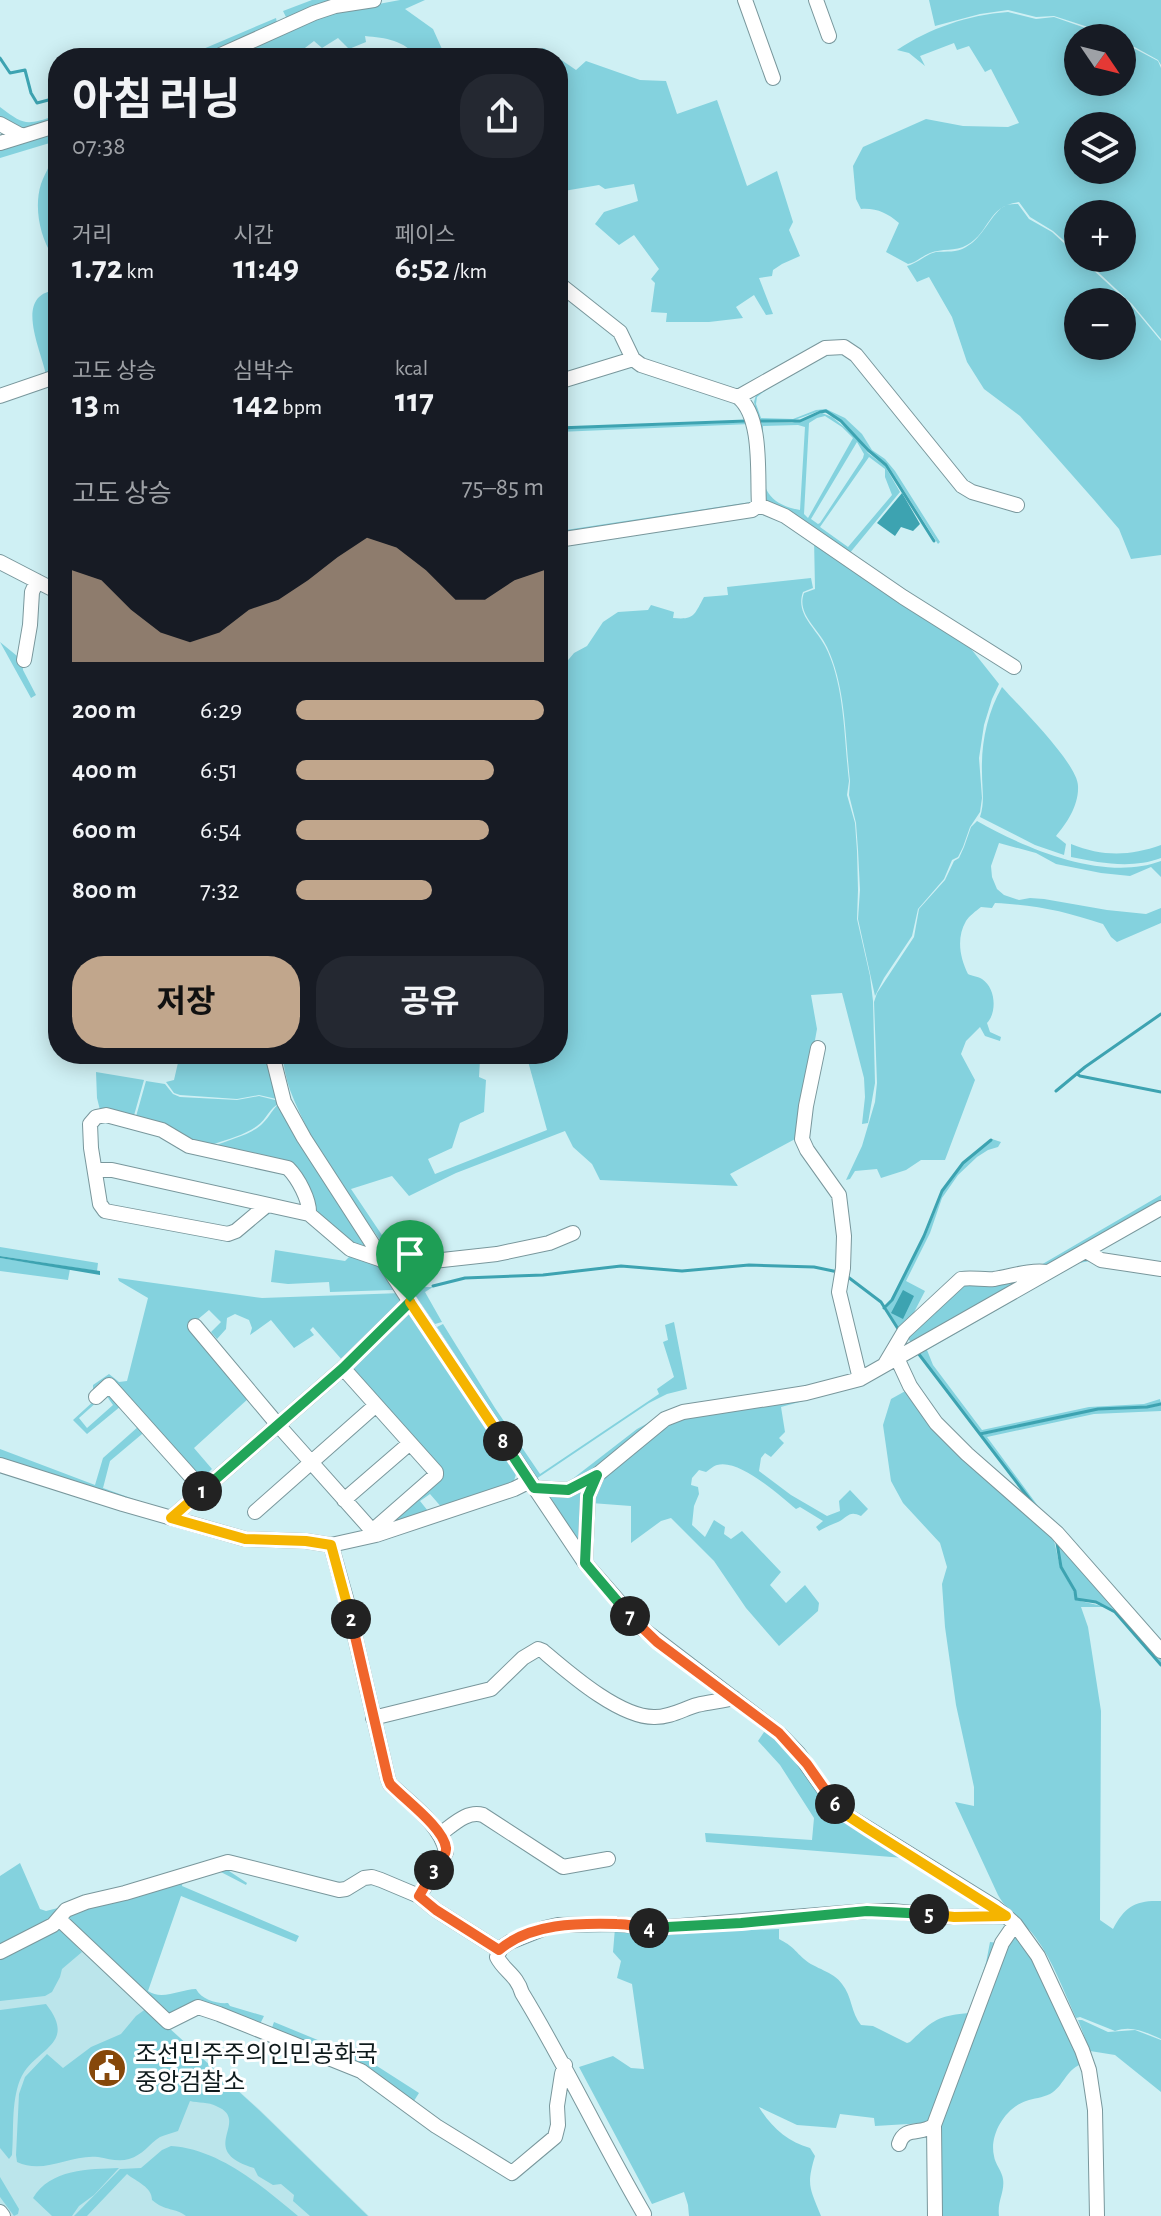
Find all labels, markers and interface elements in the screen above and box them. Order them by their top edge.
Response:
north arrow [1064,24,1136,96]
map controls [1064,24,1136,360]
button: share [460,74,544,158]
text: 아침 러닝 [72,79,241,123]
button: layers [1064,112,1136,184]
text: 07:38 [72,133,126,159]
button: + [1064,200,1136,272]
text: 거리 [72,224,112,246]
text: 시간 [233,224,274,246]
text: 페이스 [395,224,455,246]
text: 1.72 [72,251,123,285]
text: 11:49 [233,251,299,285]
text: 6:52 [395,251,450,285]
text: km [123,260,154,282]
text: /km [450,260,487,282]
button: − [1064,288,1136,360]
text: kcal [395,357,428,379]
text: 고도 상승 [72,360,157,382]
text: 심박수 [233,360,294,382]
text: 117 [395,384,434,418]
text: 13 [72,387,99,421]
text: 142 [233,387,279,421]
text: m [99,396,120,418]
text: bpm [279,396,322,418]
text: 75–85 m [462,474,544,500]
text: 고도 상승 [72,481,172,507]
text: 200 m [72,697,136,723]
text: 6:29 [200,697,242,723]
text: 400 m [72,757,137,783]
text: 6:51 [200,757,238,783]
text: 600 m [72,817,137,843]
text: 6:54 [200,817,242,843]
text: 800 m [72,877,137,903]
text: 7:32 [200,877,239,903]
button: 저장 [72,956,300,1048]
button: 공유 [316,956,544,1048]
pin [376,1220,444,1302]
icon: arrive [388,1232,432,1276]
pin: 8 [483,1421,523,1461]
text: 8 [498,1430,508,1452]
pin: 1 [182,1471,222,1511]
text: 1 [198,1480,206,1502]
pin: 7 [610,1596,650,1636]
pin: 2 [331,1599,371,1639]
text: 7 [625,1605,635,1627]
text: 2 [346,1608,356,1630]
pin: 6 [815,1784,855,1824]
text: 6 [830,1793,840,1815]
pin: 3 [414,1850,454,1890]
text: 3 [429,1859,439,1881]
pin: 5 [909,1894,949,1934]
text: 5 [924,1903,934,1925]
pin: 4 [629,1908,669,1948]
text: 4 [643,1917,655,1939]
place label: 조선민주주의인민공화국 중앙검찰소 [135,2042,378,2095]
public building icon: 조선민주주의인민공화국 중앙검찰소 [86,2047,128,2089]

